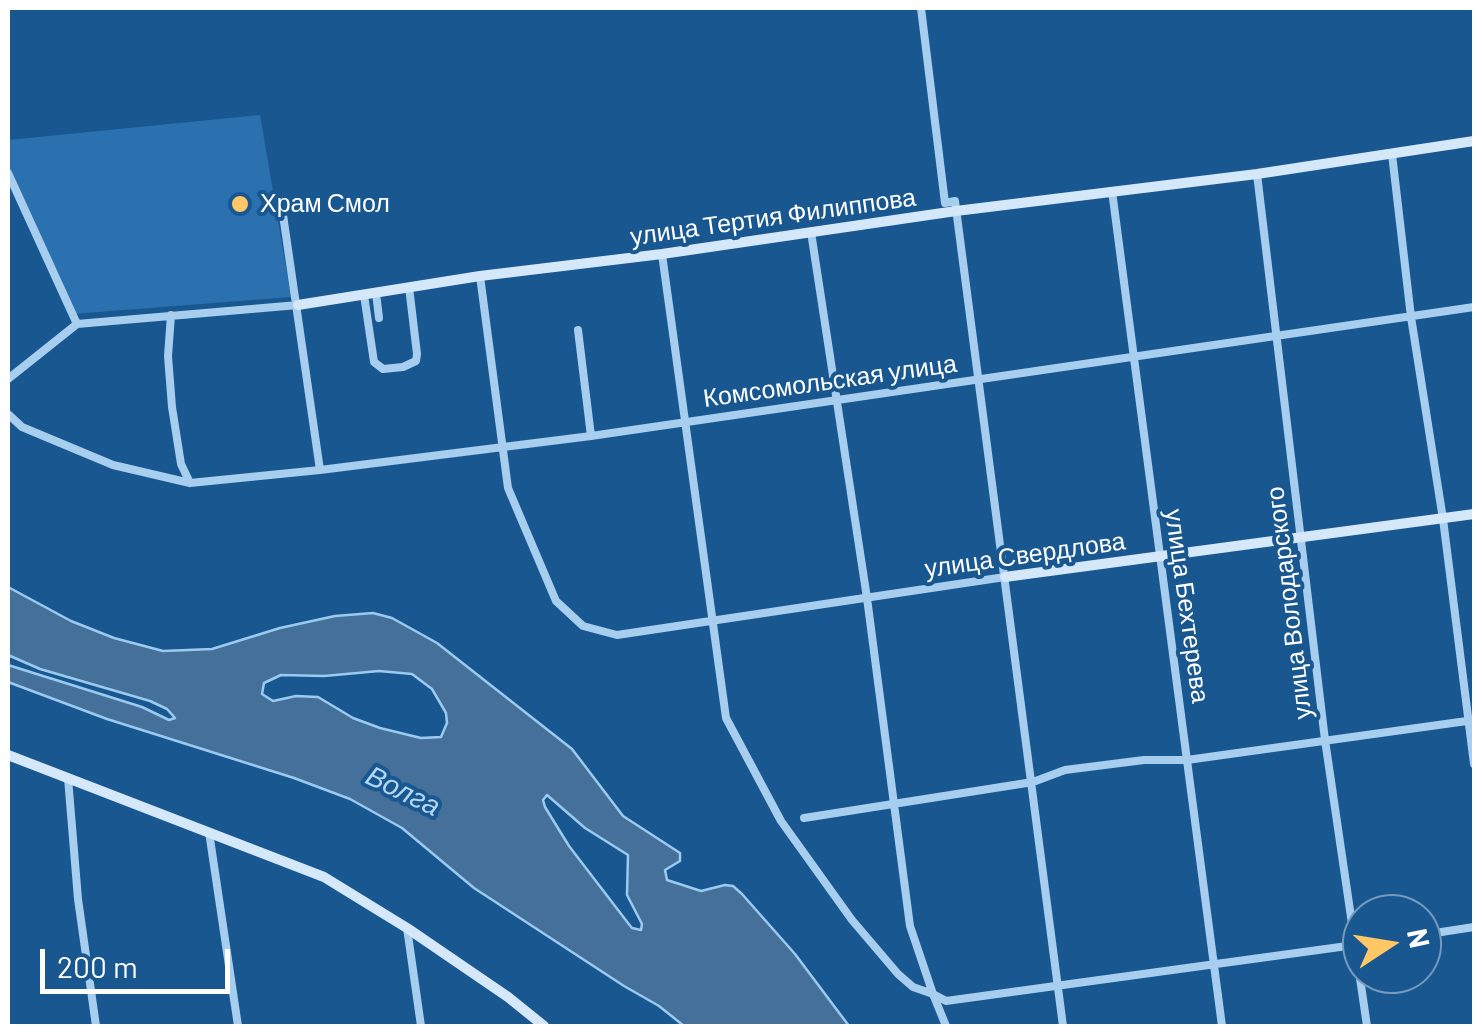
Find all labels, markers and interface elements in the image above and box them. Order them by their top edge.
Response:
street label: улица Тертия Филиппова [628,182,918,252]
place label: Храм Смол [260,189,390,219]
marker: Храм Смол [229,193,251,215]
street label: Комсомольская улица [701,348,959,414]
street label: улица Володарского [1260,485,1318,721]
street label: улица Бехтерева [1159,507,1215,705]
street label: улица Свердлова [923,526,1127,584]
water label: Волга [360,759,446,823]
north arrow [1342,894,1442,994]
text: N [1401,926,1438,951]
scale bar [45,929,235,991]
text: 200 m [57,948,138,984]

